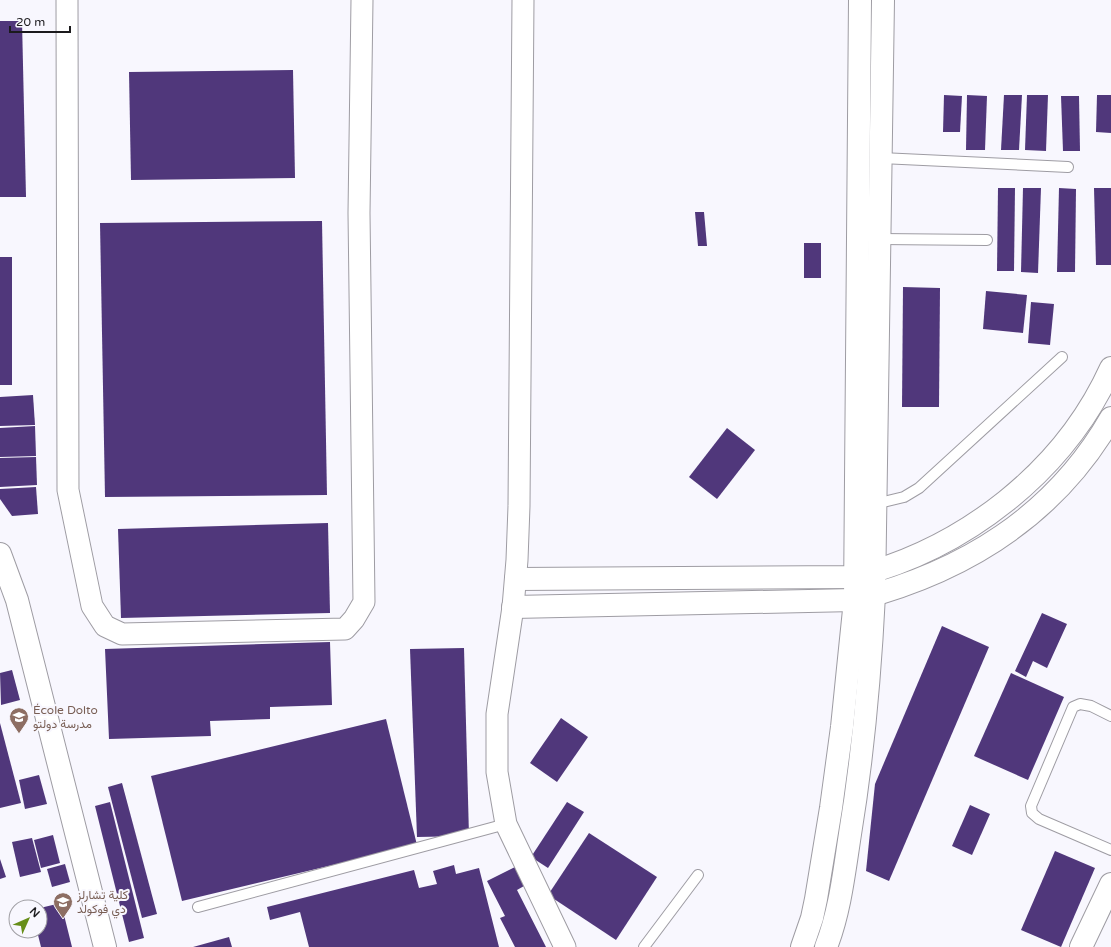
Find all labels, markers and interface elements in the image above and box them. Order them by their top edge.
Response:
scale bar [10,8,70,34]
text: 20 m [16,15,45,29]
place label: École Dolto مدرسة دولتو [33,703,98,732]
school or university icon: École Dolto مدرسة دولتو [8,706,30,734]
place label: كلية تشارلز دي فوكولد [76,888,128,919]
school or university icon: كلية تشارلز دي فوكولد [52,891,74,919]
north arrow [8,899,48,939]
text: N [27,905,42,920]

